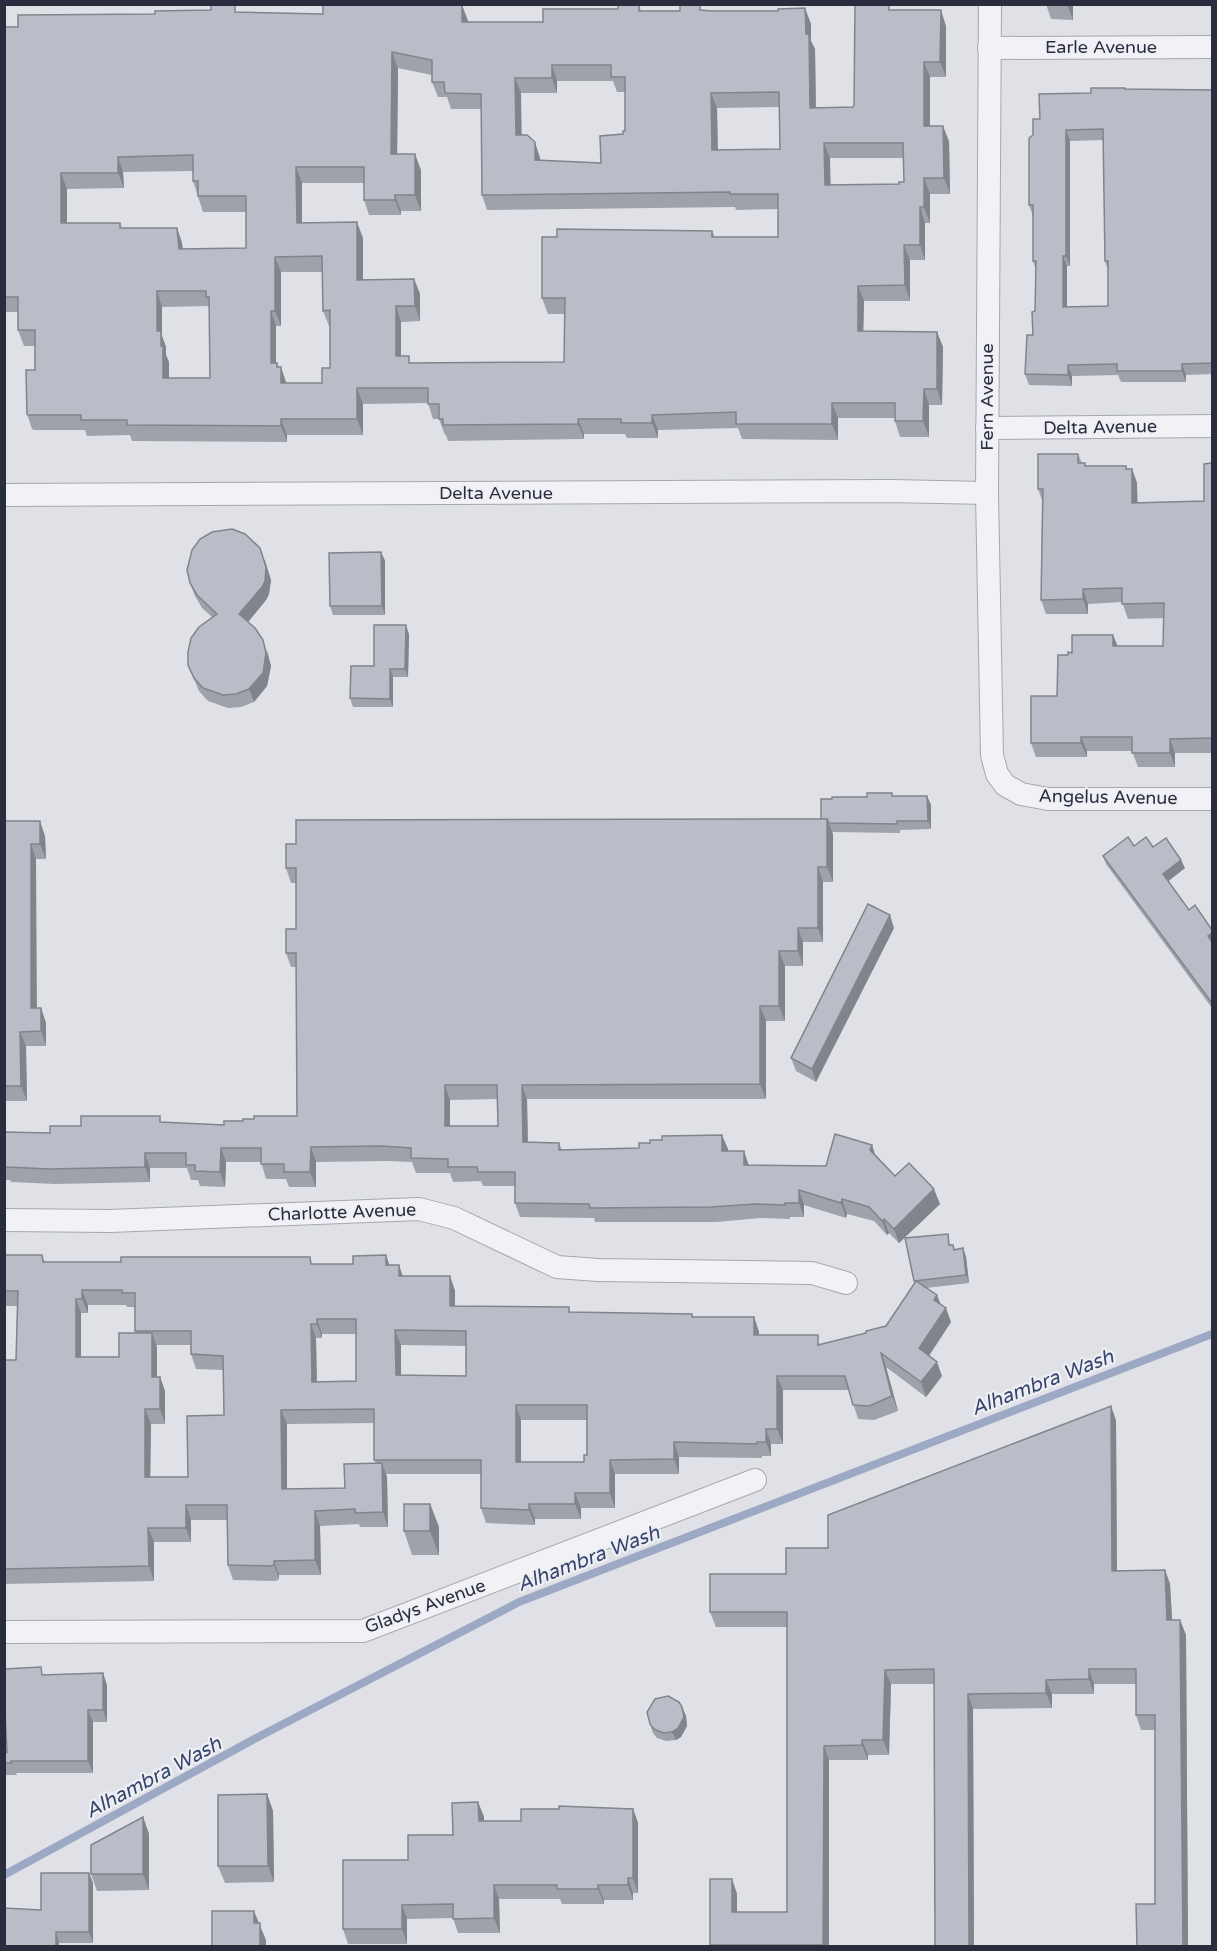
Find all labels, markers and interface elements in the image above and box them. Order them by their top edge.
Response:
street label: Earle Avenue [1045,36,1157,58]
street label: Fern Avenue [976,343,998,451]
street label: Delta Avenue [1043,415,1157,439]
street label: Delta Avenue [439,482,553,504]
street label: Angelus Avenue [1038,785,1178,809]
street label: Charlotte Avenue [267,1198,417,1226]
water label: Alhambra Wash [968,1344,1118,1421]
water label: Alhambra Wash [514,1520,664,1597]
street label: Gladys Avenue [362,1574,488,1638]
water label: Alhambra Wash [81,1732,226,1824]

